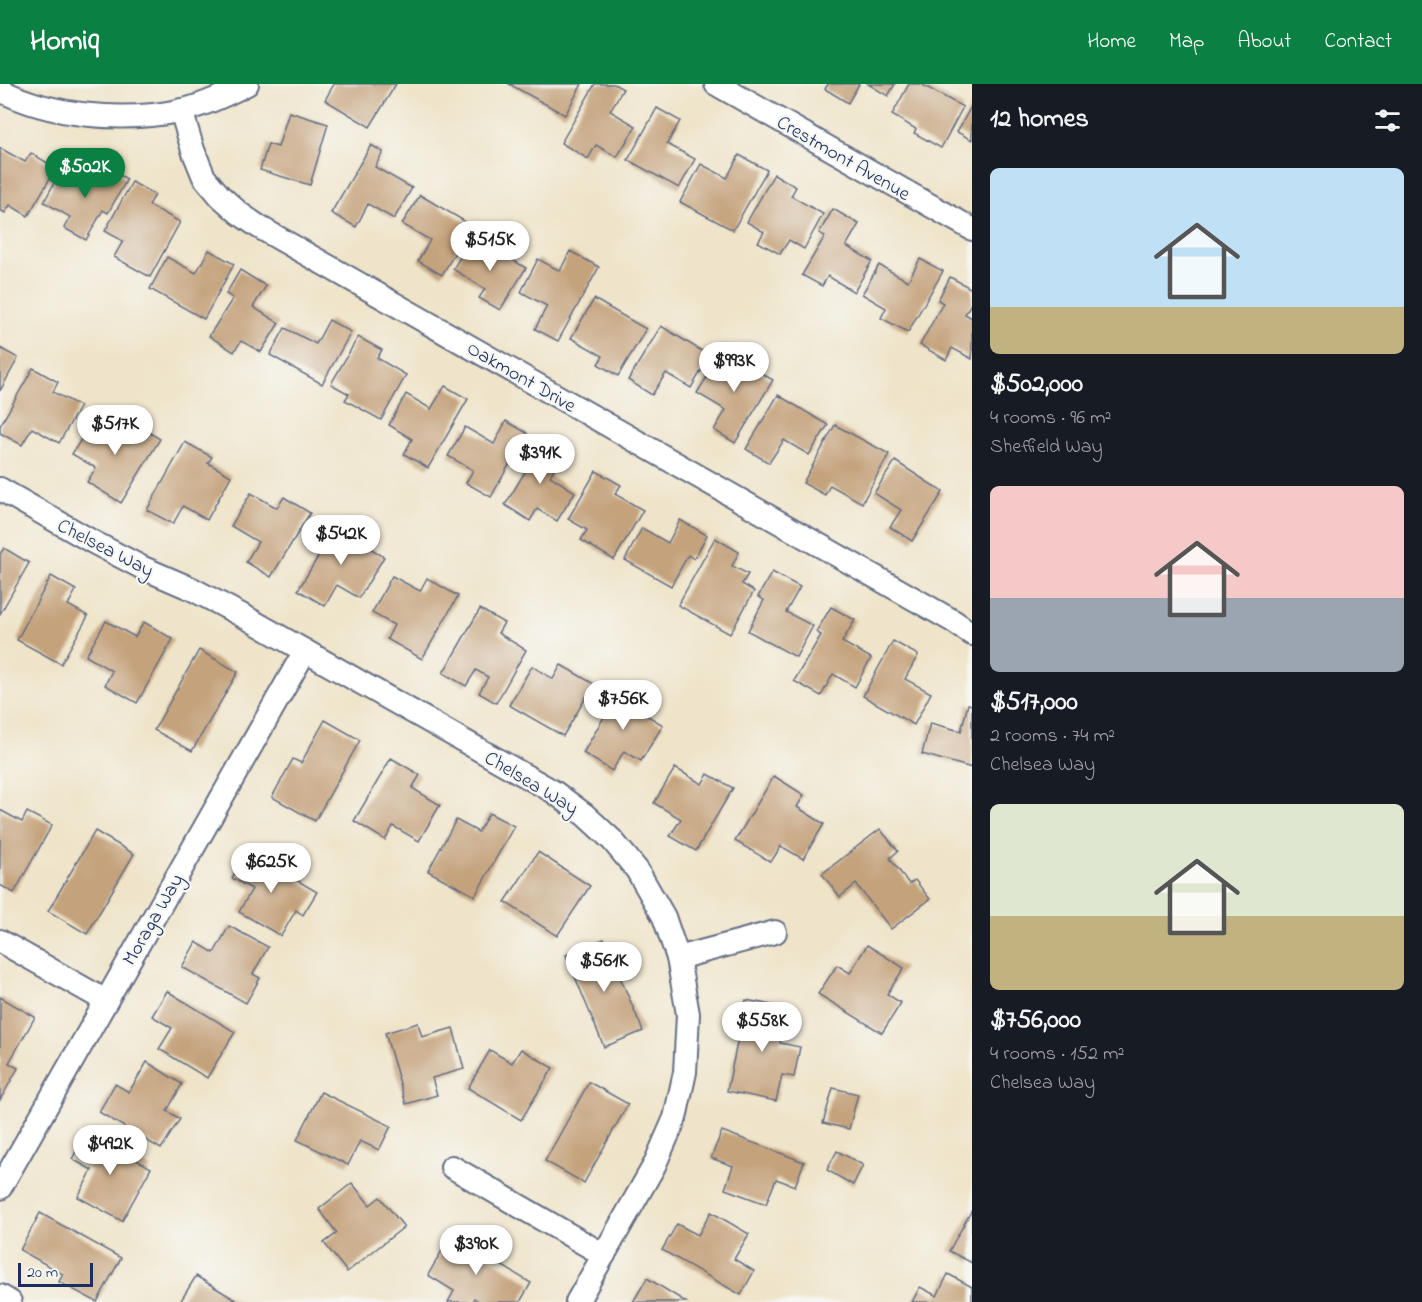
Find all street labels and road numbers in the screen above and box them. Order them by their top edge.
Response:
street label: Crestmont Avenue [770,109,915,209]
street label: Oakmont Drive [461,335,581,421]
street label: Chelsea Way [51,512,158,586]
street label: Chelsea Way [478,745,583,824]
street label: Moraga Way [116,869,193,972]

